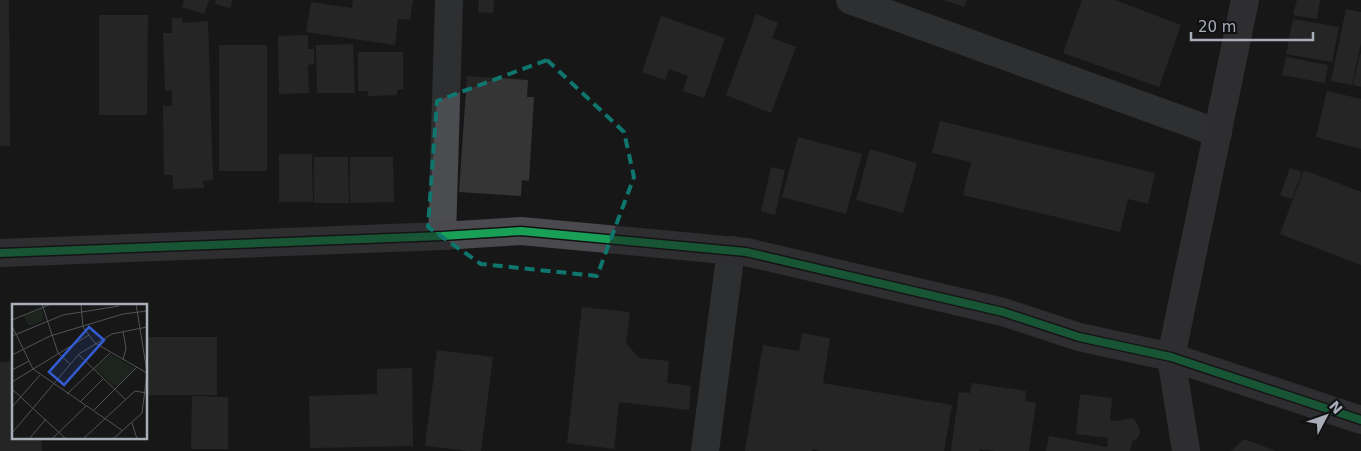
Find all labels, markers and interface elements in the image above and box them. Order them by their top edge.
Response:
scale bar [1191,10,1314,42]
text: 20 m [1198,18,1236,36]
inset map [12,304,148,438]
north arrow [1301,391,1351,441]
text: N [1326,398,1346,417]

